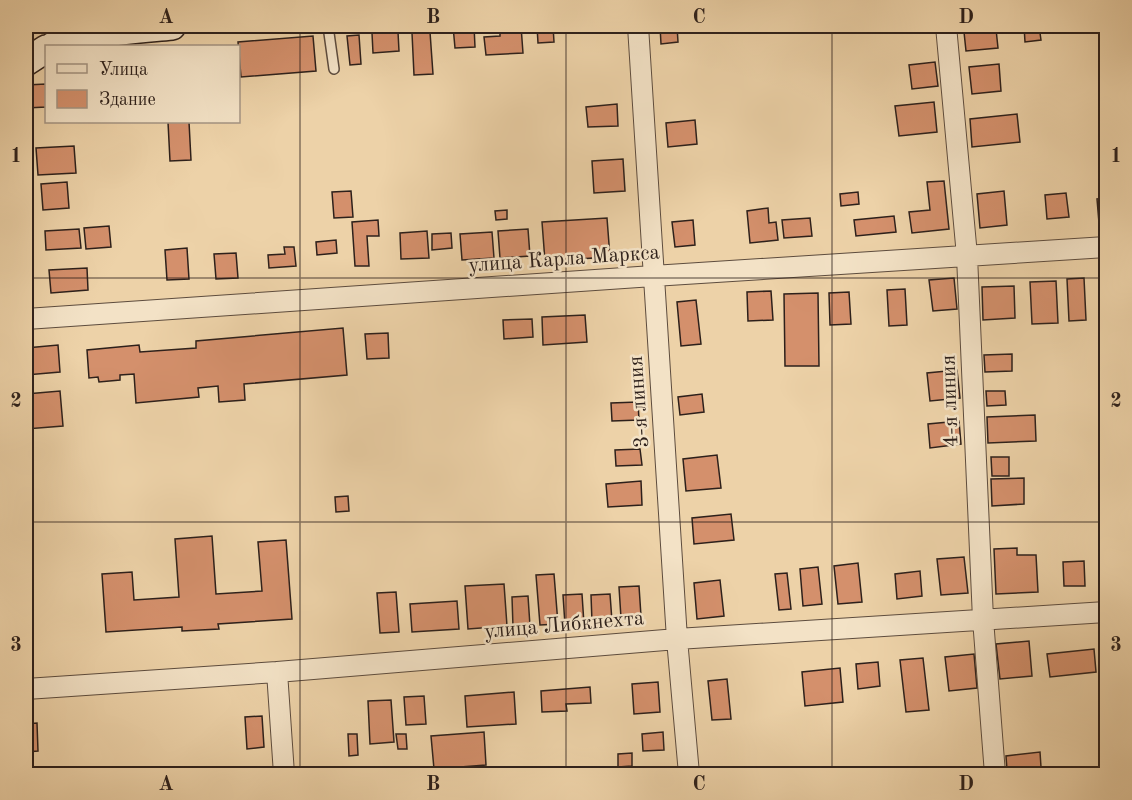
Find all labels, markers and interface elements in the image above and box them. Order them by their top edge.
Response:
text: A [158,8,174,28]
text: B [426,8,440,28]
text: C [692,8,706,28]
text: D [958,8,974,28]
legend [45,45,240,123]
text: Улица [99,61,148,79]
text: Здание [99,91,156,109]
text: 1 [10,147,22,167]
text: 1 [1110,147,1122,167]
street label: улица Карла Маркса [468,242,661,277]
street label: 4-я линия [938,354,963,447]
street label: 3-я линия [626,355,653,449]
text: 2 [10,392,22,412]
text: 2 [1110,392,1122,412]
street label: улица Либкнехта [483,608,645,643]
text: 3 [10,636,22,656]
text: 3 [1110,636,1122,656]
text: A [158,775,174,795]
text: B [426,775,440,795]
text: C [692,775,706,795]
text: D [958,775,974,795]

